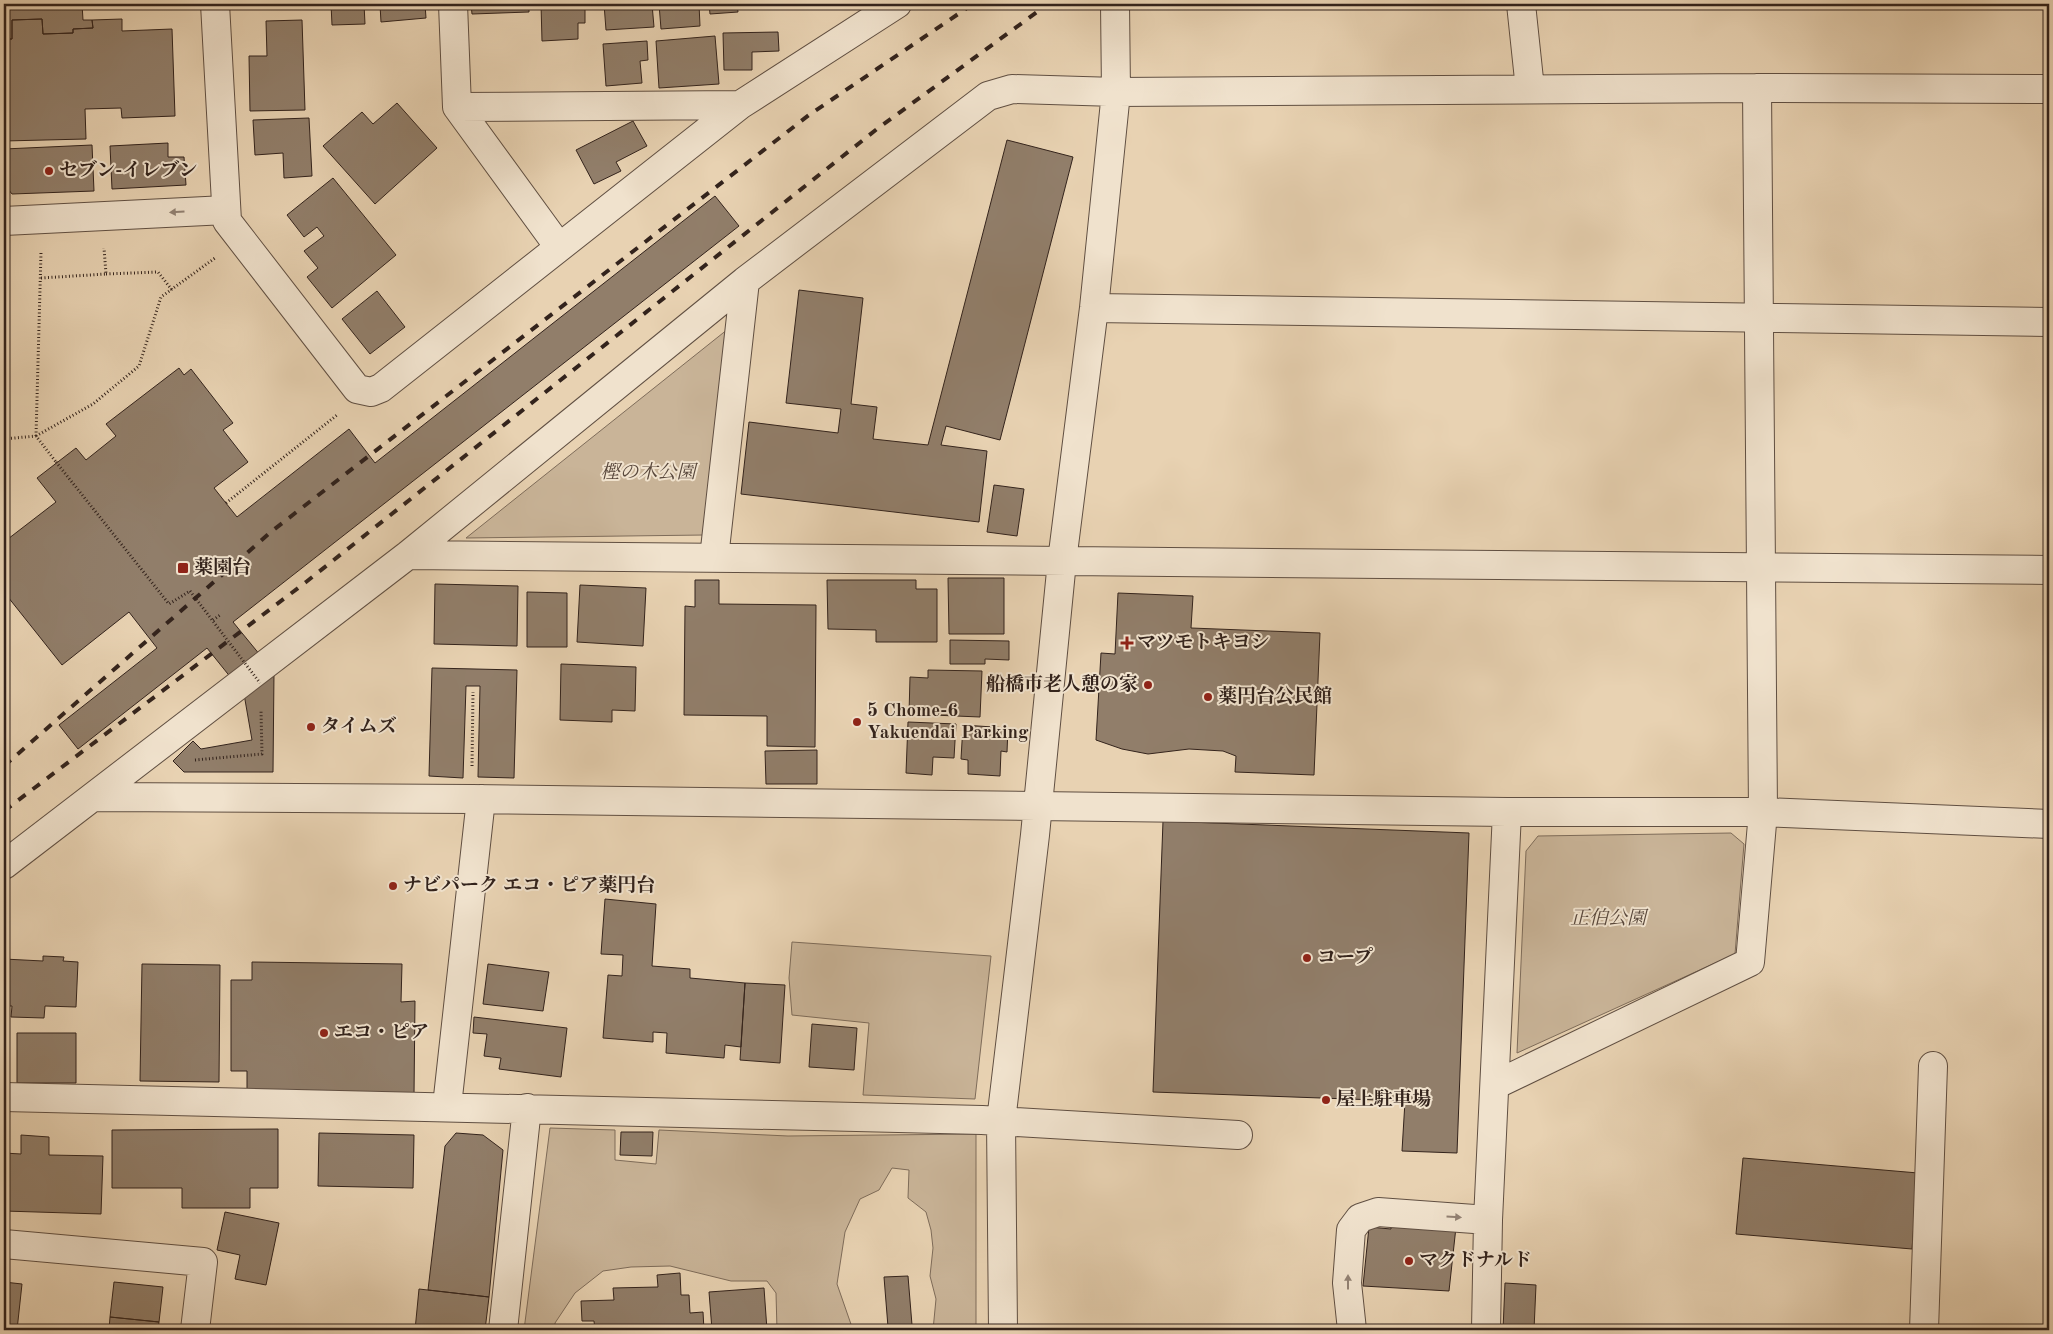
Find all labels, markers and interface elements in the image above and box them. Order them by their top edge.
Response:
place label: セブン-イレブン [59,160,198,181]
marker: セブン-イレブン [43,165,55,177]
one-way arrow [169,209,185,217]
park label: 樫の木公園 [600,462,698,483]
place label: 薬園台 [194,556,251,578]
marker: 薬園台 [176,561,190,575]
place label: マツモトキヨシ [1137,632,1269,653]
marker: マツモトキヨシ [1121,637,1133,649]
place label: 船橋市老人憩の家 [986,673,1138,695]
marker: 船橋市老人憩の家 [1142,679,1154,691]
place label: 薬円台公民館 [1218,685,1332,707]
marker: 薬円台公民館 [1202,691,1214,703]
place label: 5 Chome-6 Yakuendai Parking [867,702,1029,743]
place label: タイムズ [321,716,397,737]
marker: 5 Chome-6 Yakuendai Parking [851,716,863,728]
marker: タイムズ [305,721,317,733]
place label: ナビパーク エコ・ピア薬円台 [403,874,655,896]
marker: ナビパーク エコ・ピア薬円台 [387,880,399,892]
park label: 正伯公園 [1570,908,1649,929]
place label: コープ [1317,947,1373,968]
marker: コープ [1301,952,1313,964]
place label: エコ・ピア [334,1023,429,1043]
marker: エコ・ピア [318,1027,330,1039]
place label: 屋上駐車場 [1336,1088,1431,1110]
marker: 屋上駐車場 [1320,1094,1332,1106]
one-way arrow [1447,1214,1463,1222]
place label: マクドナルド [1419,1250,1532,1271]
marker: マクドナルド [1403,1255,1415,1267]
one-way arrow [1344,1273,1352,1289]

